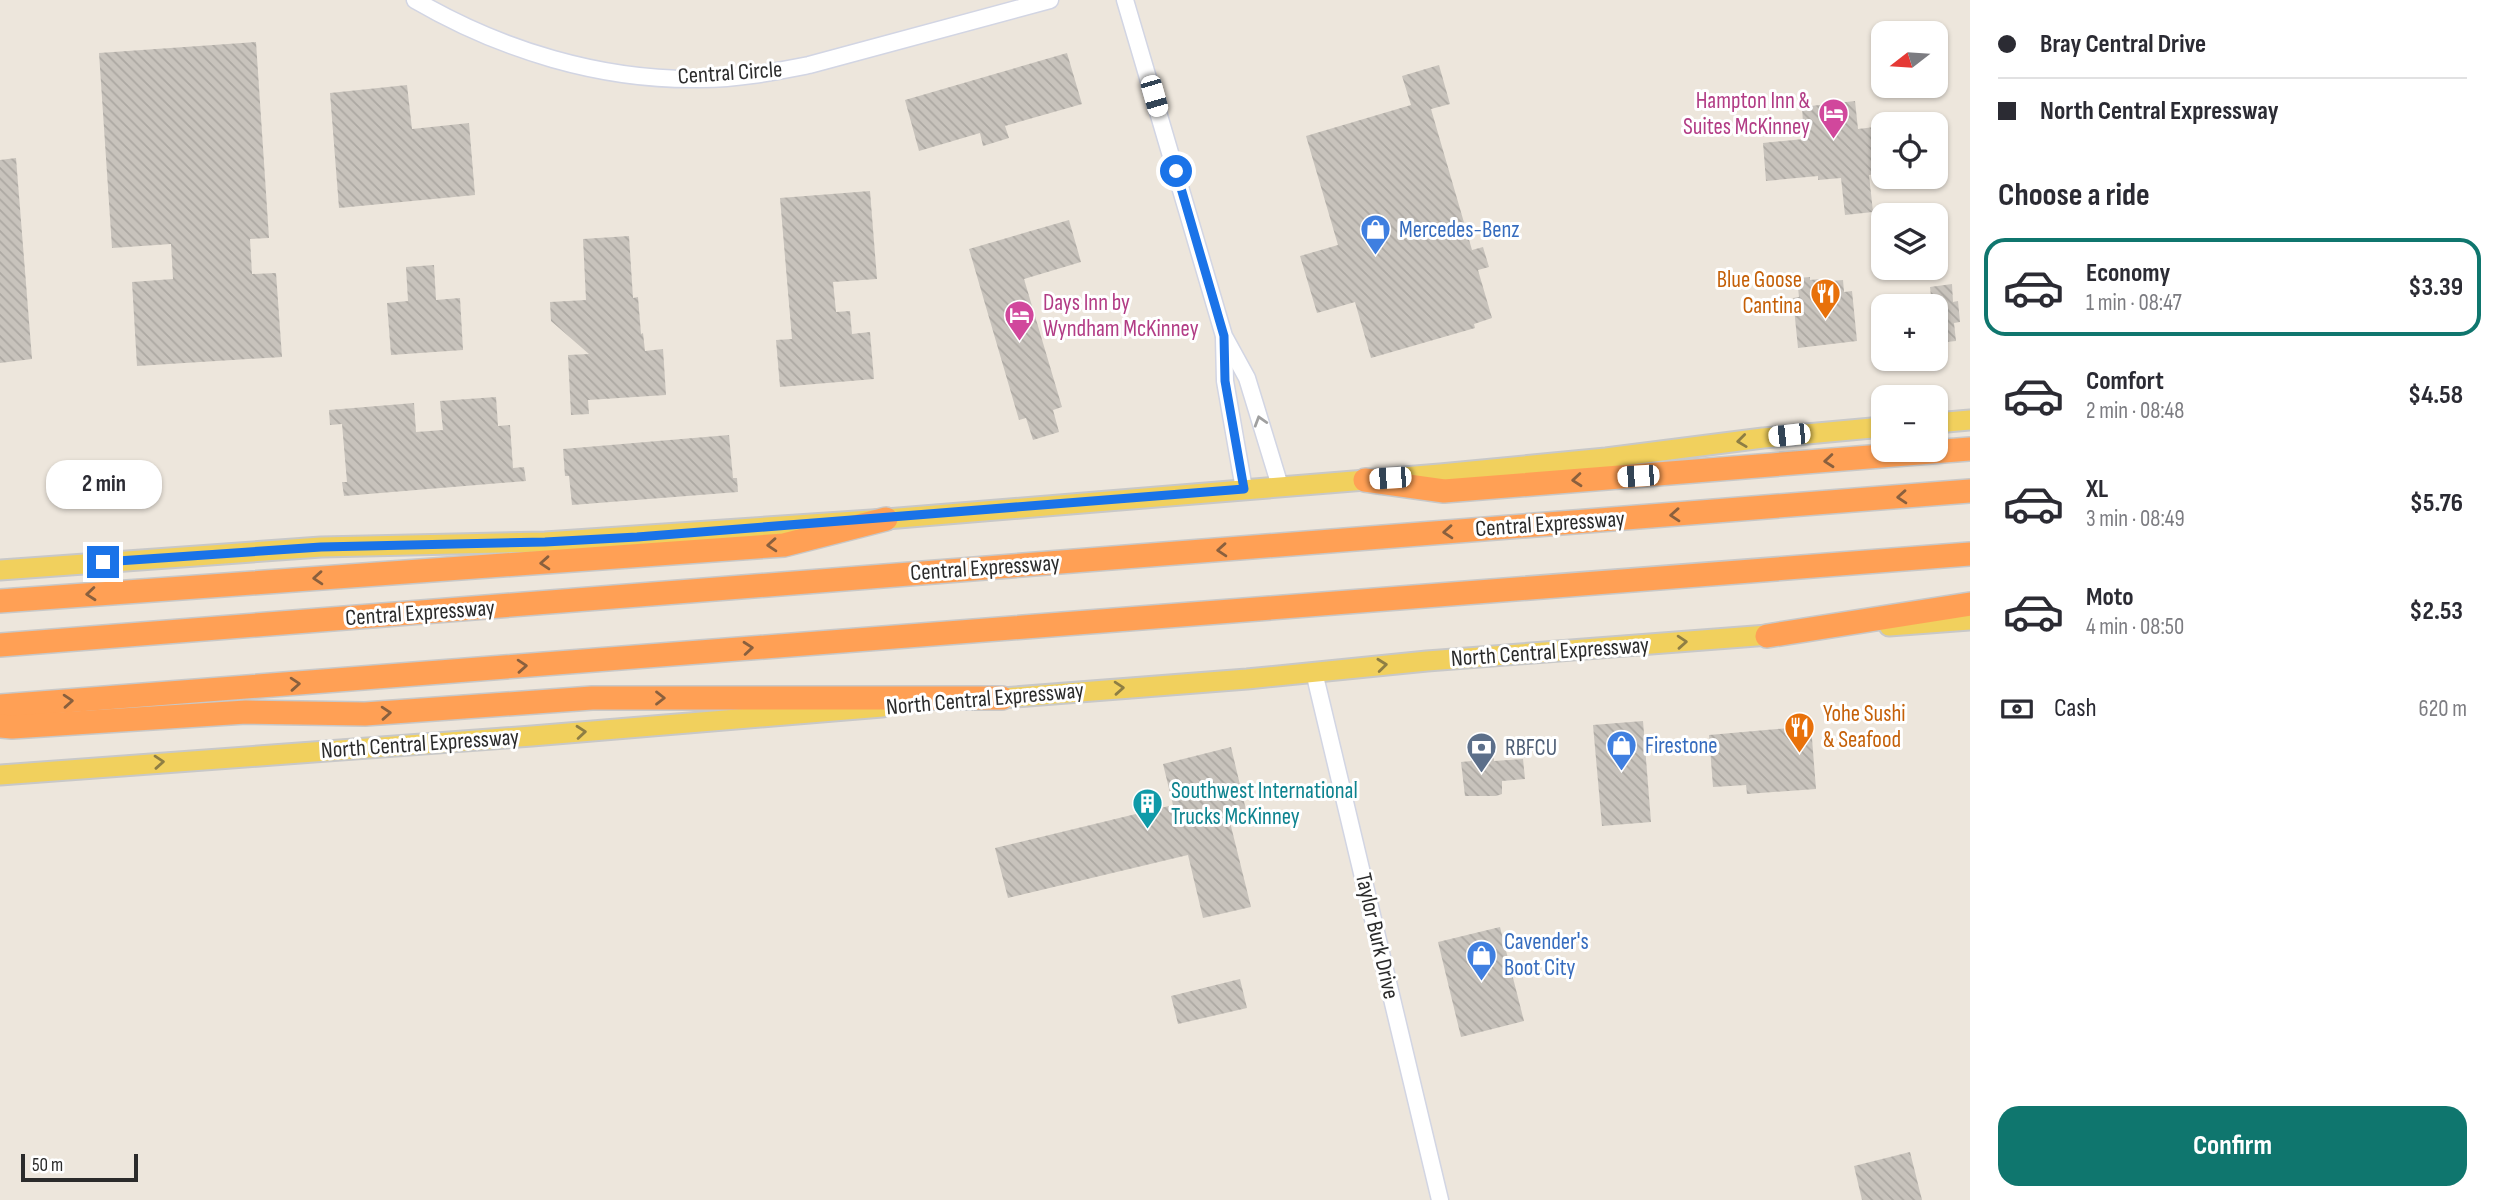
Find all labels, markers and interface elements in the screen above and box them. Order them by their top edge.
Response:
north arrow [1871,21,1948,98]
map controls [1871,21,1948,462]
text: Bray Central Drive [2040,29,2206,60]
street label: Central Circle [677,55,783,91]
car [1139,73,1170,119]
place label: Hampton Inn & Suites McKinney [1683,87,1810,141]
text: North Central Expressway [2040,96,2279,127]
hotel icon: Hampton Inn & Suites McKinney [1816,97,1850,141]
button: locate [1871,112,1948,189]
route start [1160,155,1192,187]
text: Choose a ride [1998,176,2150,215]
button: layers [1871,203,1948,280]
shop icon: Mercedes-Benz [1359,213,1393,257]
place label: Mercedes-Benz [1399,216,1520,244]
icon: car [2002,256,2065,319]
text: Economy [2086,258,2170,289]
place label: Blue Goose Cantina [1717,266,1802,320]
text: $3.39 [2408,272,2463,303]
restaurant icon: Blue Goose Cantina [1808,276,1842,320]
place label: Days Inn by Wyndham McKinney [1043,289,1199,343]
text: 1 min · 08:47 [2086,289,2182,317]
button: + [1871,294,1948,371]
hotel icon: Days Inn by Wyndham McKinney [1003,299,1037,343]
icon: car [2002,364,2065,427]
text: Comfort [2086,366,2164,397]
text: $4.58 [2408,380,2463,411]
button: − [1871,385,1948,462]
text: 2 min · 08:48 [2086,397,2184,425]
one-way arrow [1254,415,1269,427]
car [1768,422,1811,448]
one-way arrow [1736,433,1748,448]
one-way arrow [1823,453,1834,468]
callout: 2 min [45,461,161,510]
car [1617,464,1660,488]
car [1369,466,1412,490]
text: 2 min [82,470,126,498]
one-way arrow [1572,472,1583,487]
icon: car [2002,472,2065,535]
text: XL [2086,474,2108,505]
text: $5.76 [2410,488,2463,519]
one-way arrow [1896,489,1907,504]
street label: Central Expressway [1474,505,1626,543]
text: 3 min · 08:49 [2086,505,2185,533]
one-way arrow [1669,507,1680,522]
one-way arrow [1443,524,1454,539]
one-way arrow [766,538,777,553]
one-way arrow [1216,542,1227,557]
route end [87,546,119,578]
street label: Central Expressway [909,549,1061,587]
one-way arrow [539,555,550,570]
one-way arrow [312,570,323,585]
icon: car [2002,580,2065,643]
text: Moto [2086,582,2134,613]
one-way arrow [85,586,96,601]
street label: Central Expressway [344,594,496,632]
text: $2.53 [2409,596,2463,627]
text: 4 min · 08:50 [2086,613,2184,641]
street label: North Central Expressway [1450,631,1650,673]
one-way arrow [1676,635,1687,650]
one-way arrow [743,640,754,655]
one-way arrow [1376,658,1387,673]
one-way arrow [517,659,528,674]
street label: North Central Expressway [885,676,1085,722]
one-way arrow [290,677,301,692]
one-way arrow [1114,681,1125,696]
icon: cash [1998,690,2036,728]
one-way arrow [655,691,666,706]
text: Cash [2054,693,2097,724]
one-way arrow [63,694,74,709]
text: 620 m [2419,695,2467,723]
place label: Yohe Sushi & Seafood [1823,700,1906,754]
one-way arrow [381,706,392,721]
restaurant icon: Yohe Sushi & Seafood [1783,710,1817,754]
street label: North Central Expressway [320,723,520,765]
one-way arrow [576,725,587,740]
shop icon: Firestone [1605,729,1639,773]
bank icon: RBFCU [1465,731,1499,775]
place label: Firestone [1645,732,1718,760]
place label: RBFCU [1505,734,1557,762]
one-way arrow [154,755,165,770]
place label: Southwest International Trucks McKinney [1171,777,1358,831]
building icon: Southwest International Trucks McKinney [1131,787,1165,831]
street label: Taylor Burk Drive [1349,870,1405,1002]
place label: Cavender's Boot City [1504,928,1589,982]
shop icon: Cavender's Boot City [1464,938,1498,982]
button: Confirm [1998,1106,2467,1186]
scale bar [21,1151,138,1183]
text: 50 m [32,1154,63,1177]

